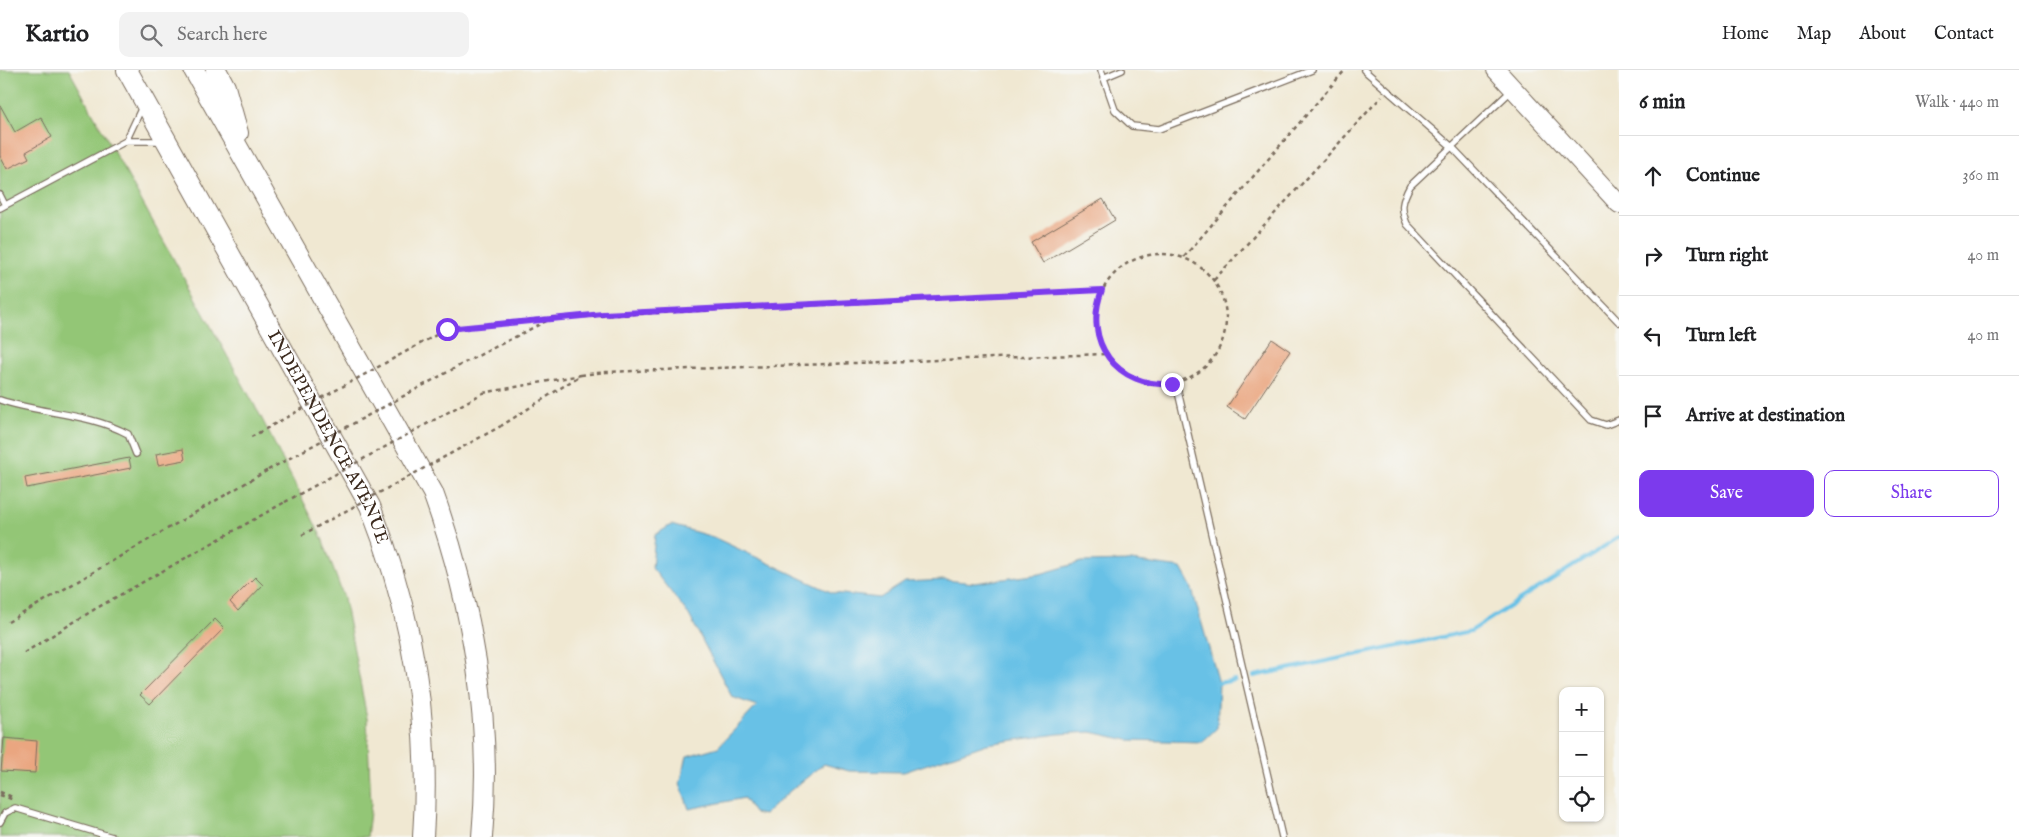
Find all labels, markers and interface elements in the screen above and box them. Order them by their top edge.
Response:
search box [119,12,469,57]
text: Kartio [25,19,89,50]
icon: search [137,21,165,49]
text: Search here [177,23,268,47]
text: Home [1722,23,1769,46]
text: Map [1797,23,1831,46]
text: About [1859,23,1906,46]
text: Contact [1934,23,1994,46]
text: 6 min [1639,89,1685,116]
text: Walk · 440 m [1915,93,1999,113]
icon: ahead [1639,162,1667,190]
text: Continue [1686,164,1760,188]
text: 360 m [1963,166,1999,186]
icon: right [1639,242,1667,270]
text: Turn right [1686,244,1768,268]
text: 40 m [1967,246,1999,266]
route start [436,318,459,341]
icon: left [1639,322,1667,350]
text: Turn left [1686,324,1757,348]
text: 40 m [1967,326,1999,346]
street label: INDEPENDENCE AVENUE [261,327,393,547]
route end [1161,373,1184,396]
icon: arrive [1639,402,1667,430]
text: Arrive at destination [1686,404,1845,428]
button: Save [1639,470,1814,517]
button: Share [1824,470,1999,517]
map controls [1559,687,1604,822]
button: + [1559,687,1604,732]
button: − [1559,732,1604,777]
button: locate [1559,777,1604,822]

